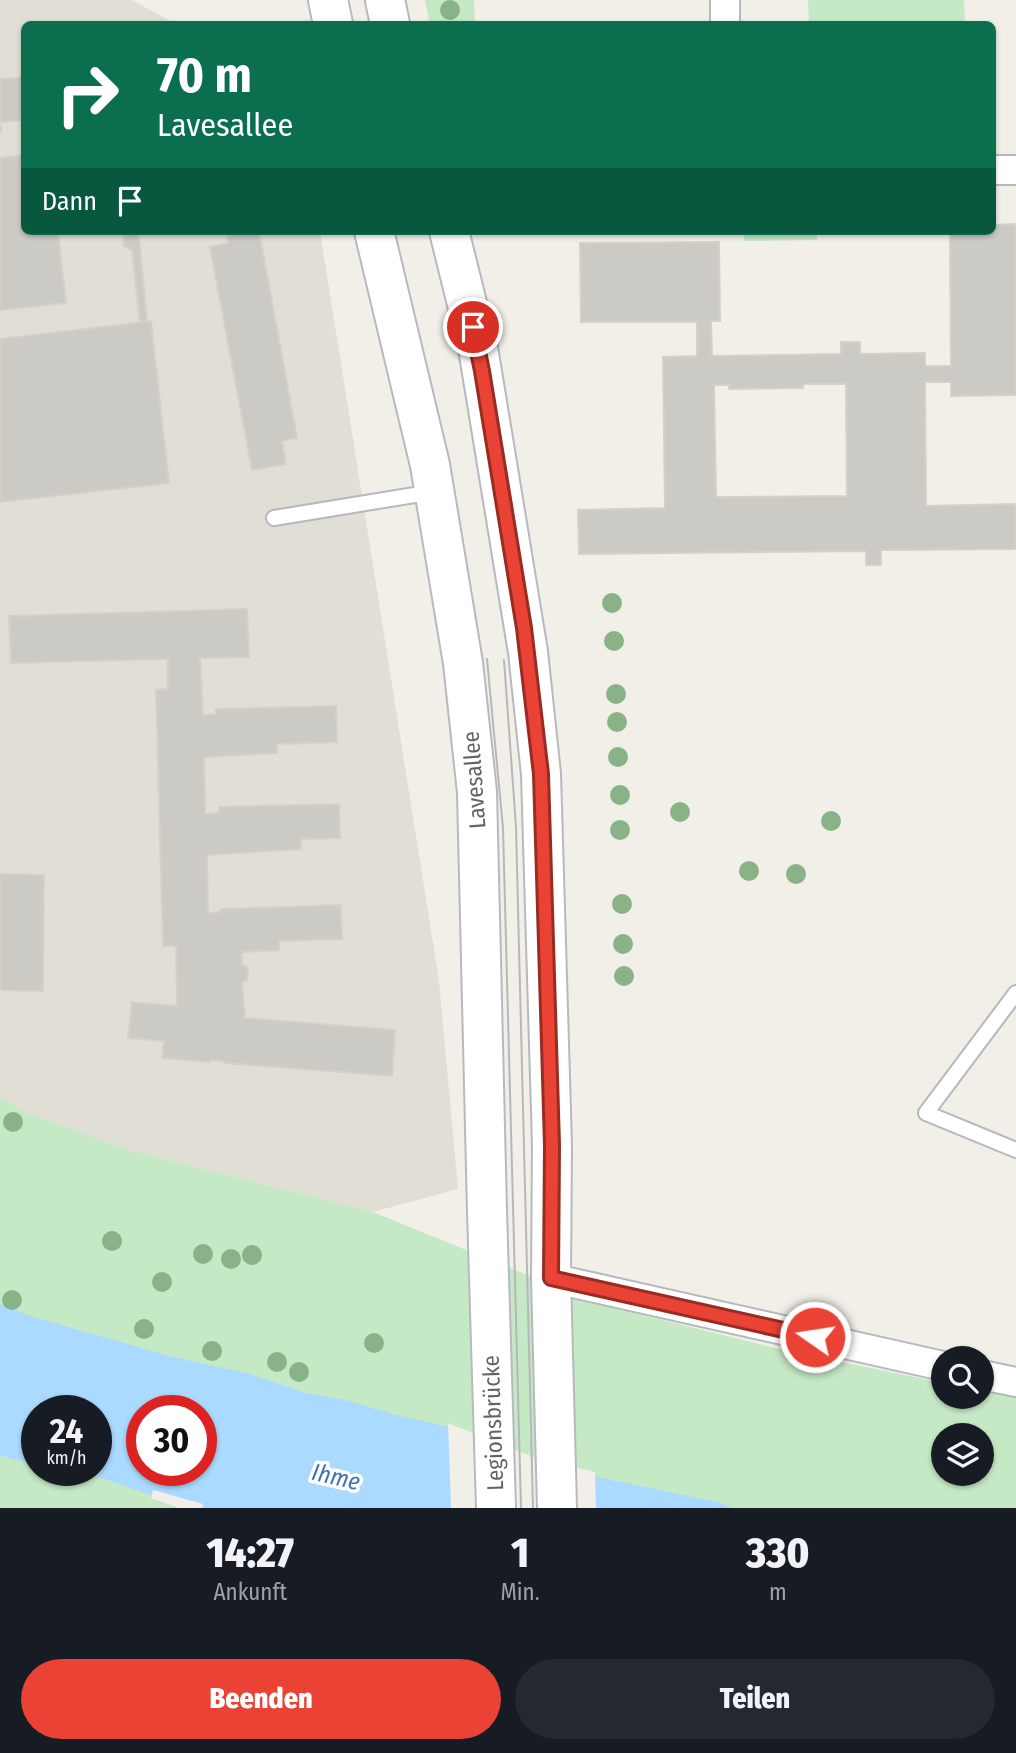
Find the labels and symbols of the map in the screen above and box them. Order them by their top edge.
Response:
pin [443,297,503,357]
street label: Lavesallee [457,730,491,830]
position arrow [778,1300,852,1374]
street label: Legionsbrücke [477,1355,509,1491]
speed limit sign: 30 [126,1395,217,1486]
water label: Ihme [309,1458,363,1496]

